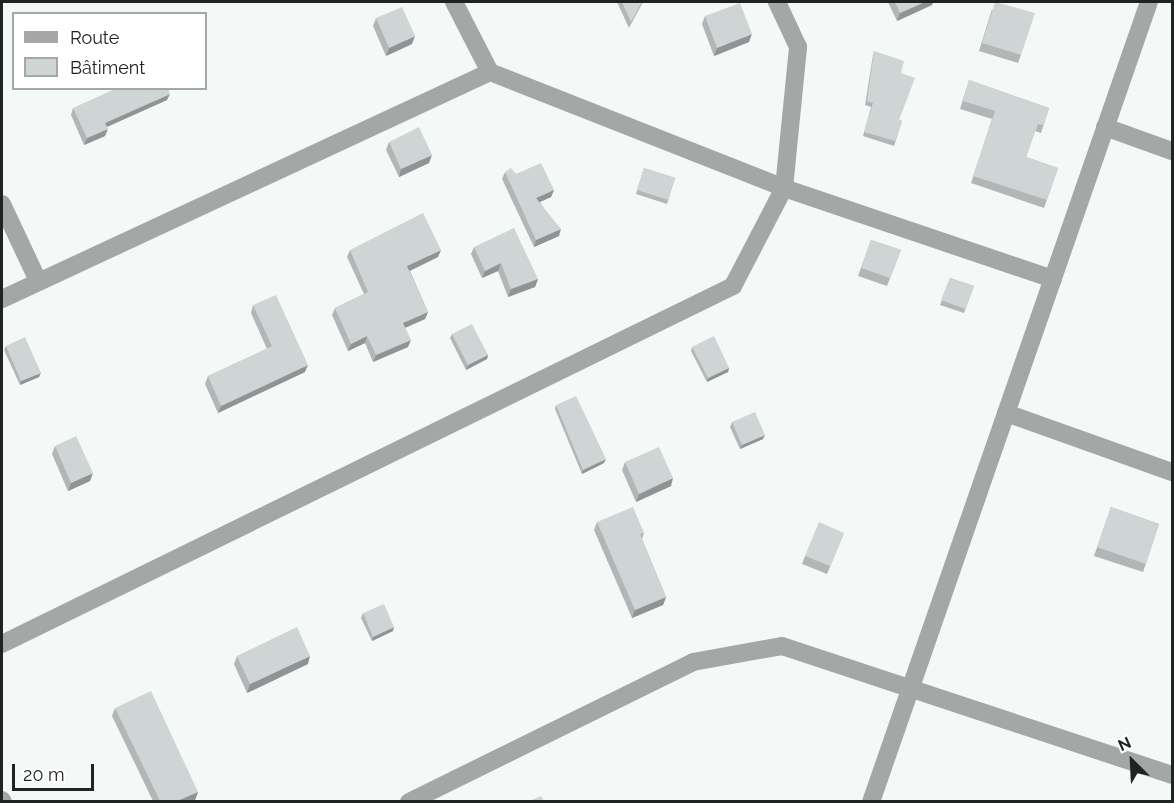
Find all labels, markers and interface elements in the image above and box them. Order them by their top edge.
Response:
legend [12,12,207,90]
text: Route [70,27,119,48]
text: Bâtiment [70,57,145,78]
north arrow [1102,731,1162,791]
text: N [1115,733,1134,755]
scale bar [15,752,98,790]
text: 20 m [23,764,65,785]

